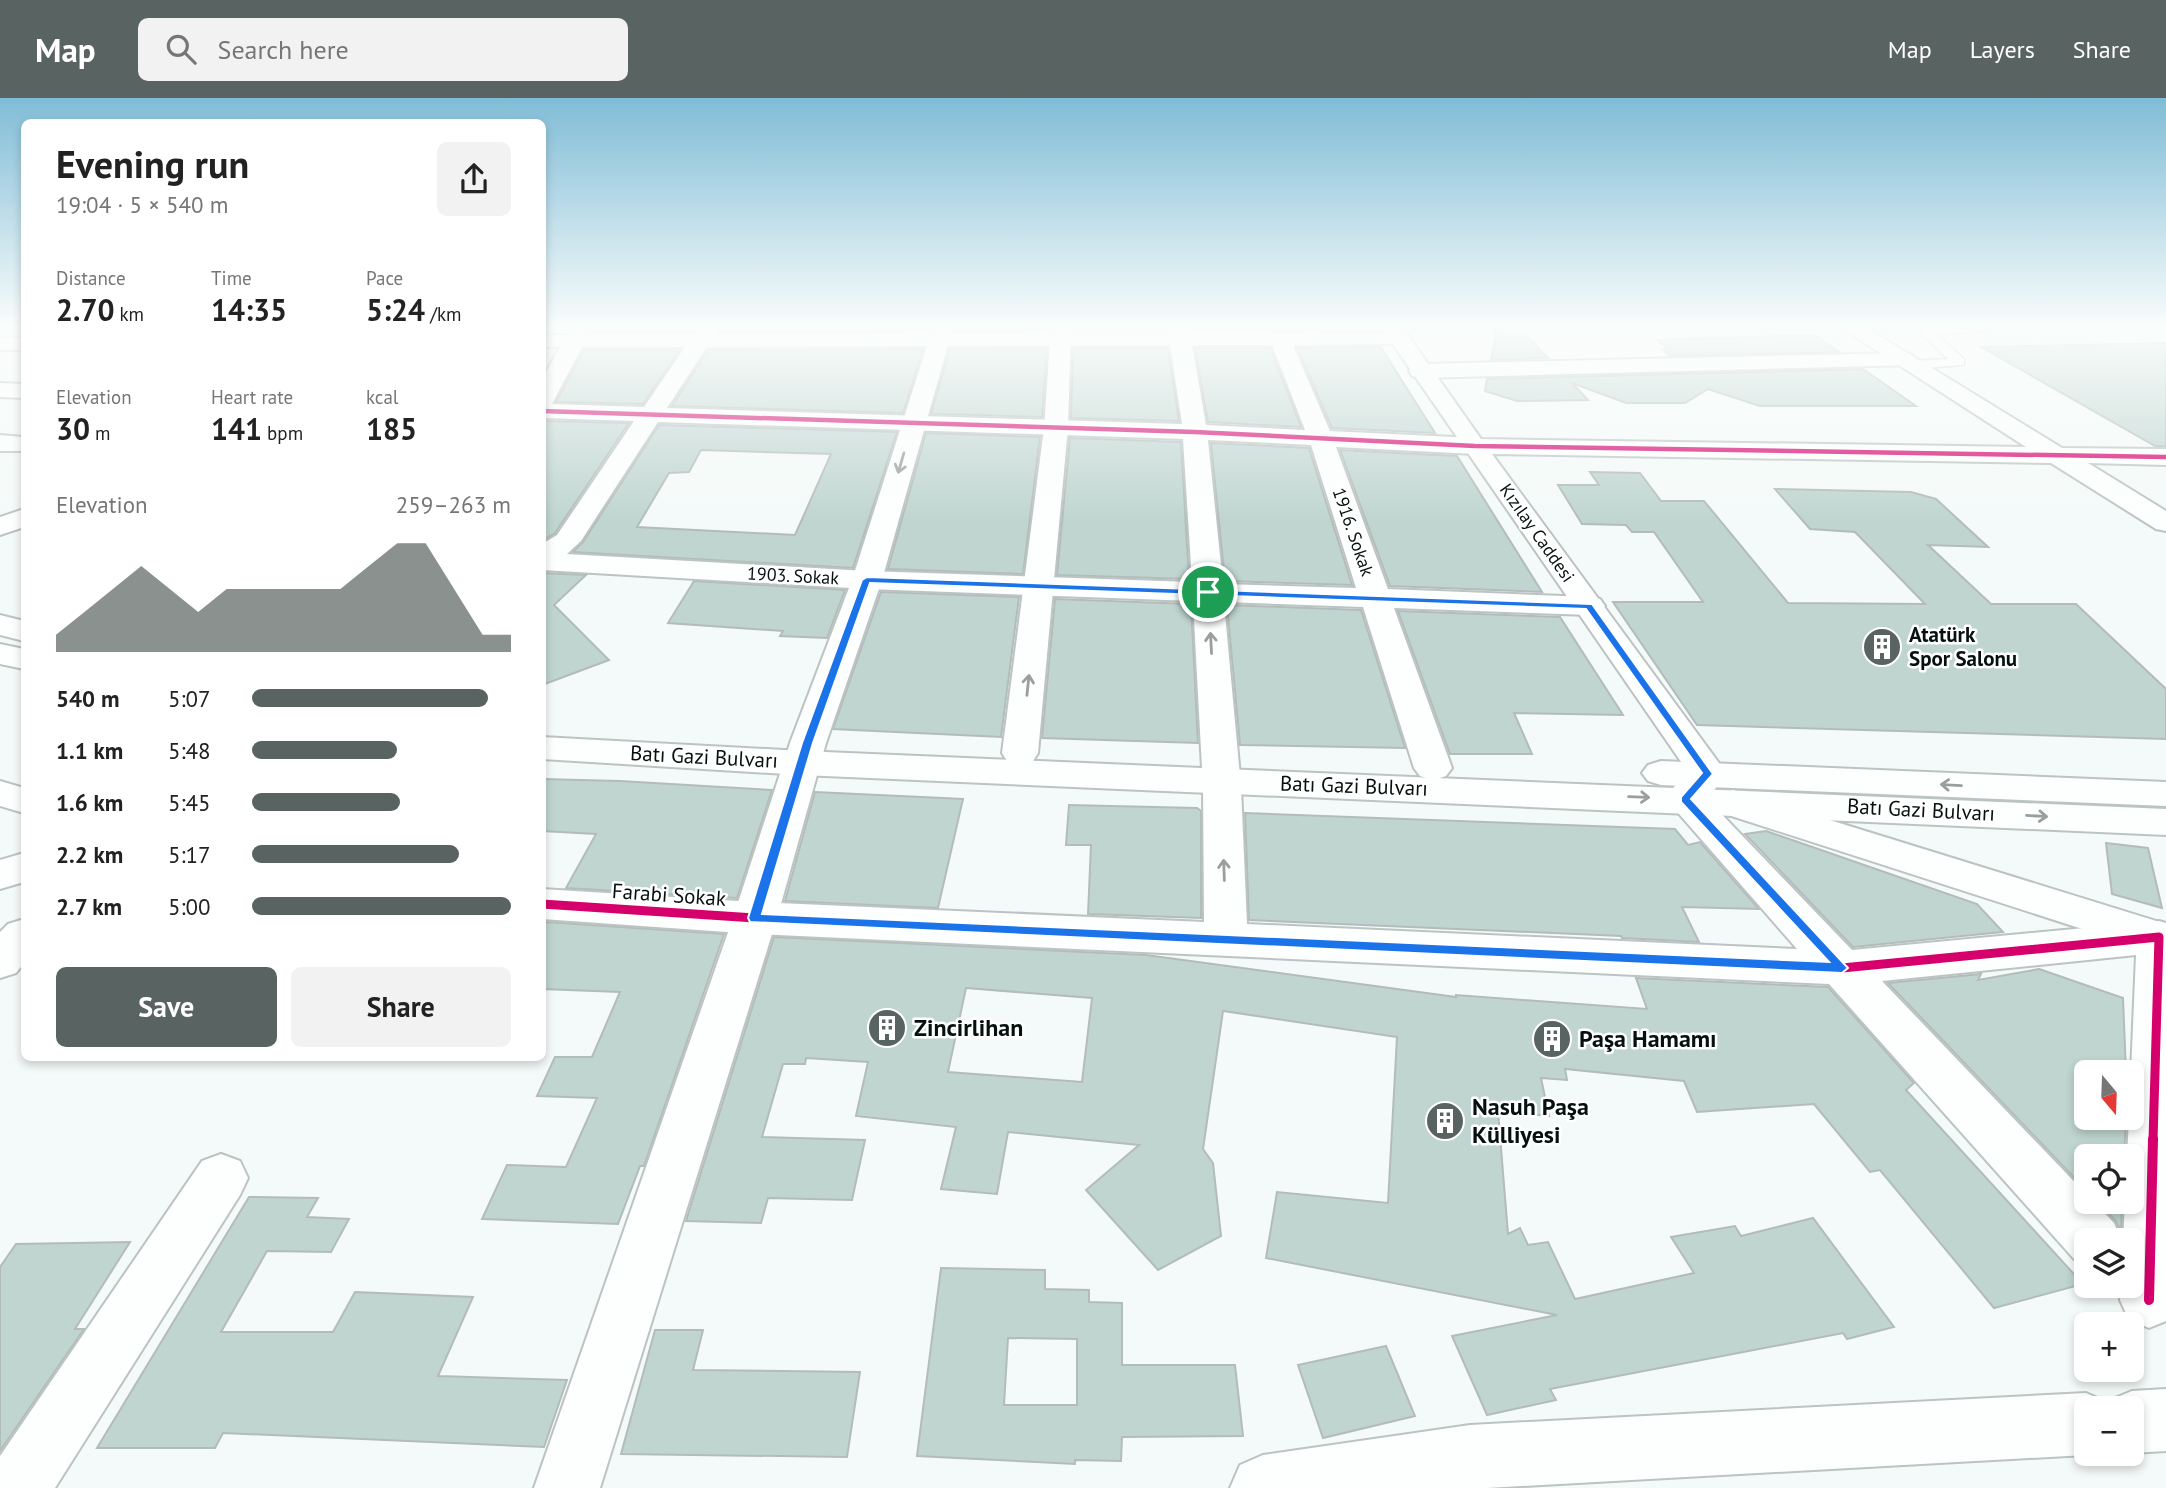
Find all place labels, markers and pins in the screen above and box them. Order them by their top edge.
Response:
pin [1178,562,1238,622]
place label: Atatürk Spor Salonu [1909,621,2017,672]
building icon: Atatürk Spor Salonu [1861,626,1903,668]
building icon: Zincirlihan [866,1007,908,1049]
place label: Zincirlihan [914,1012,1023,1043]
building icon: Paşa Hamamı [1531,1018,1573,1060]
place label: Paşa Hamamı [1579,1023,1717,1054]
place label: Nasuh Paşa Külliyesi [1472,1091,1589,1150]
building icon: Nasuh Paşa Külliyesi [1424,1100,1466,1142]

